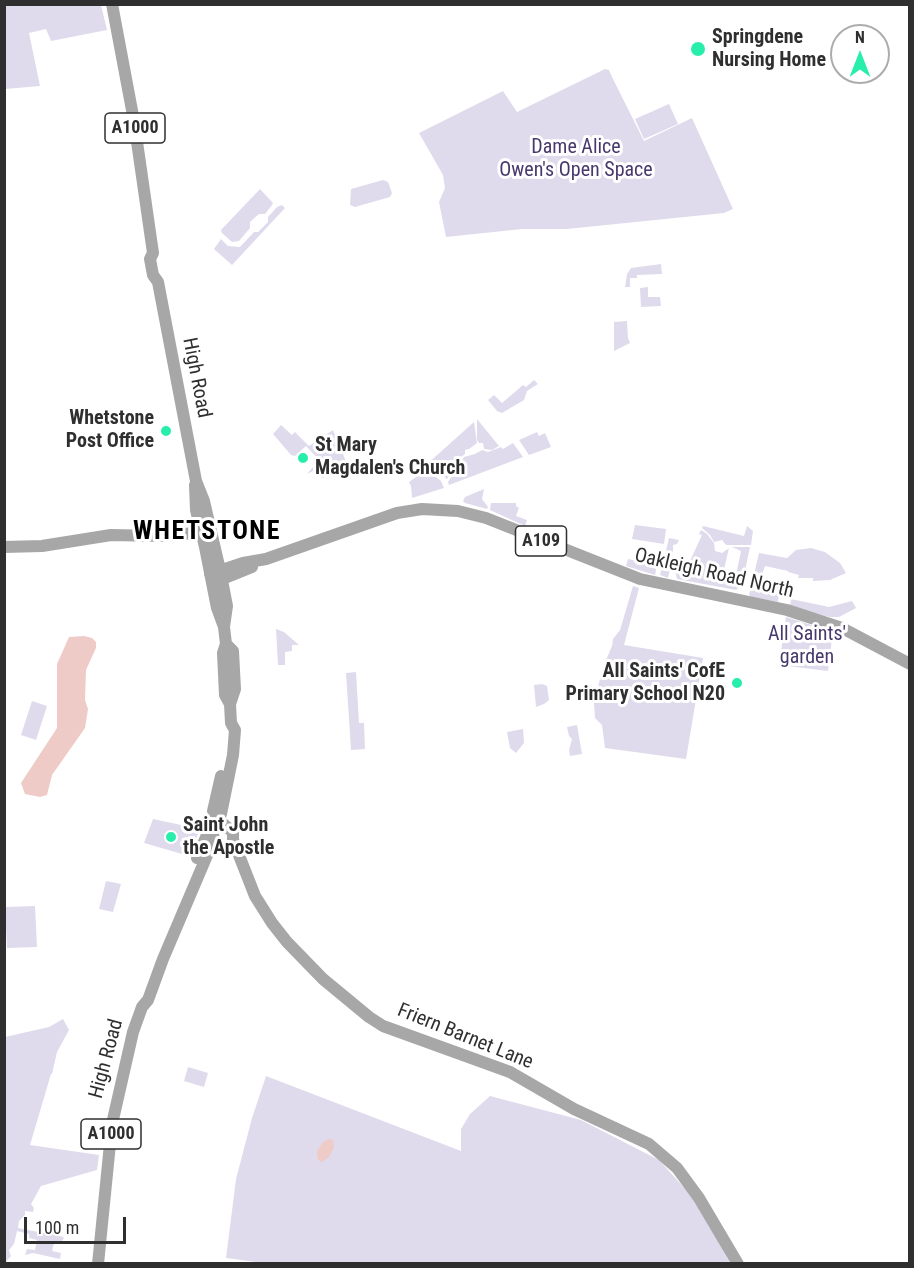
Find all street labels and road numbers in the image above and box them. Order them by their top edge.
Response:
road number: A1000 [105,113,165,143]
street label: High Road [176,336,216,420]
road number: A109 [516,526,566,556]
street label: Oakleigh Road North [632,544,796,604]
street label: Friern Barnet Lane [394,999,536,1075]
street label: High Road [85,1017,129,1101]
road number: A1000 [81,1119,141,1149]

